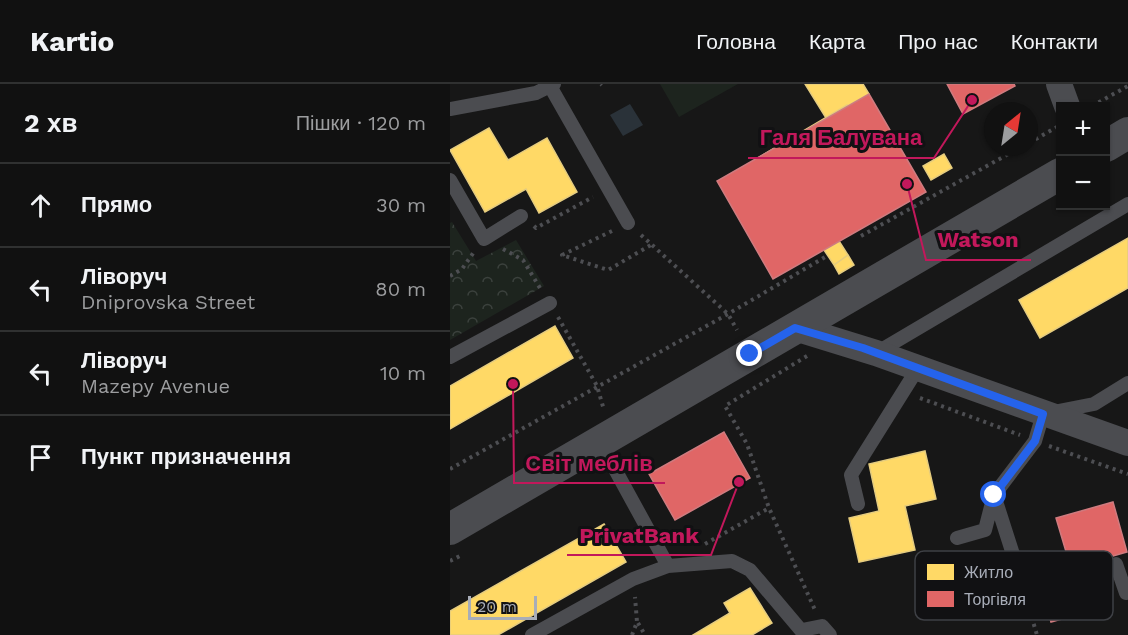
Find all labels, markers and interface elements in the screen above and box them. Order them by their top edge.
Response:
text: Kartio [30,25,114,58]
text: Головна [696,29,776,54]
text: Карта [809,29,865,54]
text: Про нас [898,29,978,54]
text: Контакти [1011,29,1098,54]
north arrow [984,102,1038,156]
map controls [1056,102,1110,210]
button: + [1056,102,1110,156]
text: 2 хв [24,108,77,138]
text: Пішки · 120 m [296,111,426,135]
callout: Галя Балувана [748,118,934,158]
text: Галя Балувана [760,125,923,150]
button: − [1056,156,1110,210]
icon: ahead [24,189,57,222]
text: Прямо [81,192,152,217]
text: 30 m [376,193,426,217]
callout: Watson [926,220,1031,260]
text: Watson [937,227,1019,252]
text: Ліворуч [81,264,167,289]
icon: left [24,273,57,306]
text: 80 m [375,277,426,301]
text: Dniprovska Street [81,290,255,314]
route end [736,340,762,366]
text: Ліворуч [81,348,167,373]
icon: left [24,357,57,390]
text: 10 m [380,361,426,385]
text: Mazepy Avenue [81,374,230,398]
icon: arrive [24,441,57,474]
callout: Світ меблів [514,443,665,483]
text: Пункт призначення [81,444,291,469]
text: Світ меблів [525,451,653,476]
route start [980,481,1006,507]
callout: PrivatBank [567,515,711,555]
text: PrivatBank [579,523,699,548]
legend [915,551,1113,620]
text: Житло [964,563,1013,582]
text: Торгівля [964,590,1026,609]
scale bar [468,593,537,620]
text: 20 m [477,597,517,616]

